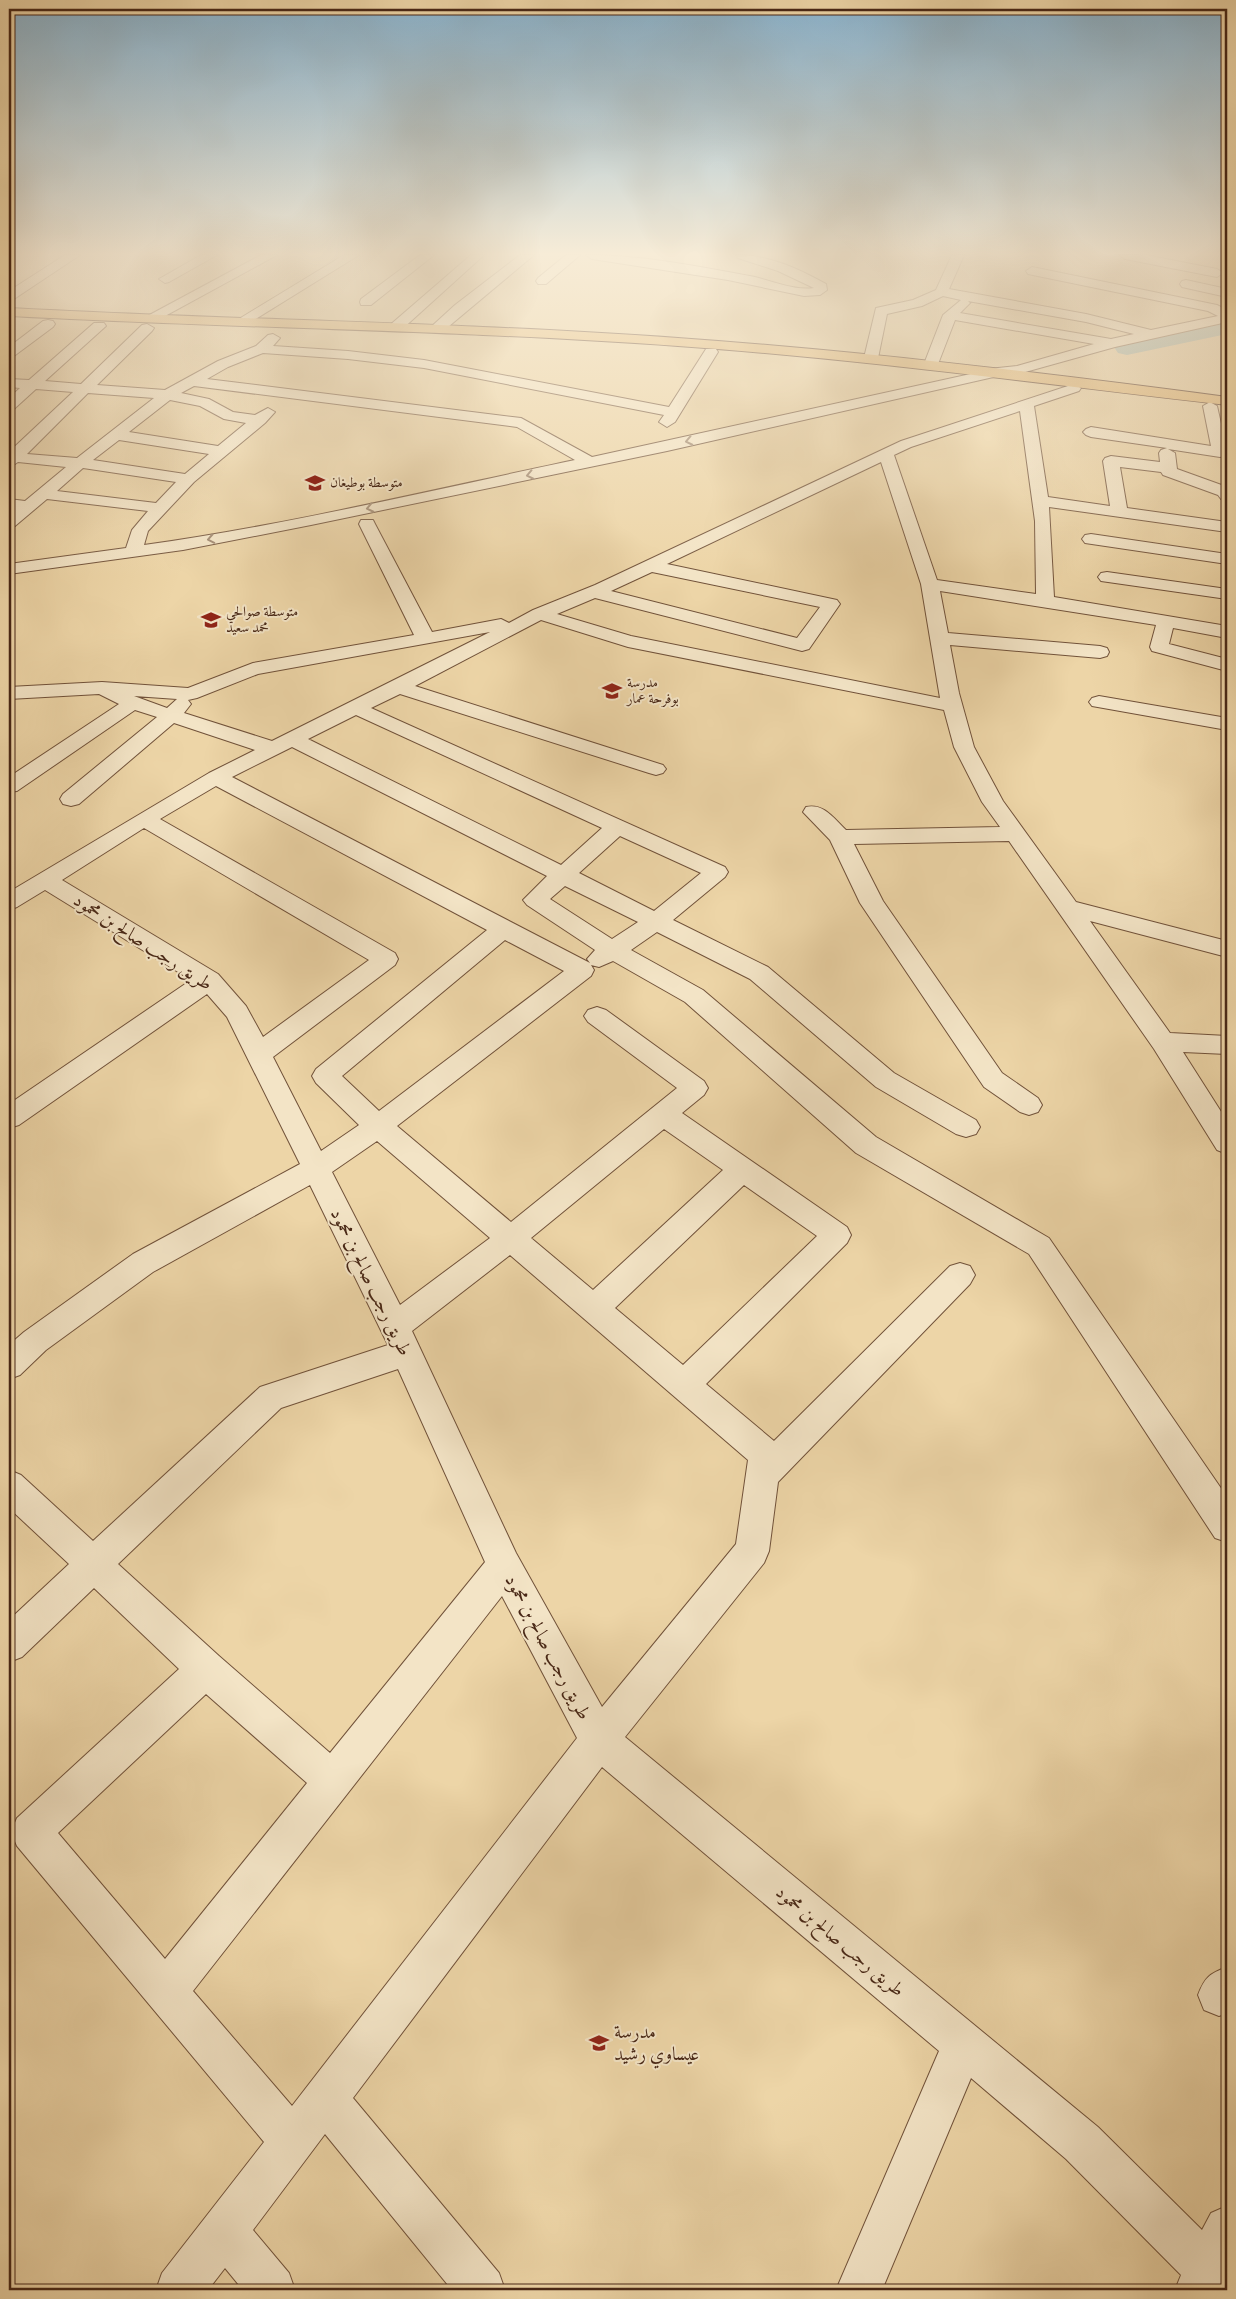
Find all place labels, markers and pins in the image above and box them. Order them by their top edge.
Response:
school or university icon: متوسطة بوطيغان [304,472,326,494]
place label: متوسطة بوطيغان [330,474,403,492]
place label: متوسطة صوالحي محمد سعيد [226,603,298,637]
school or university icon: متوسطة صوالحي محمد سعيد [200,609,222,631]
place label: مدرسة بوفرحة عمار [625,674,679,708]
school or university icon: مدرسة بوفرحة عمار [601,680,623,702]
place label: مدرسة عيساوي رشيد [614,2020,699,2069]
school or university icon: مدرسة عيساوي رشيد [588,2032,610,2054]

